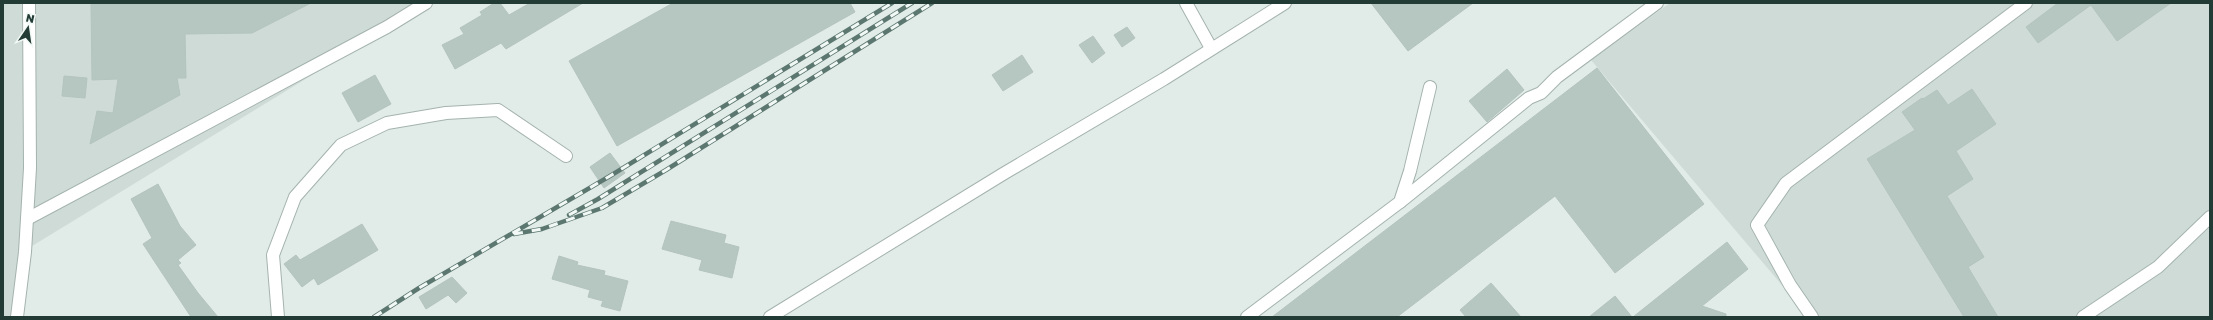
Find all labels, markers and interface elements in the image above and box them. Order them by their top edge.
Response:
north arrow [8,8,48,48]
text: N [25,10,36,25]

